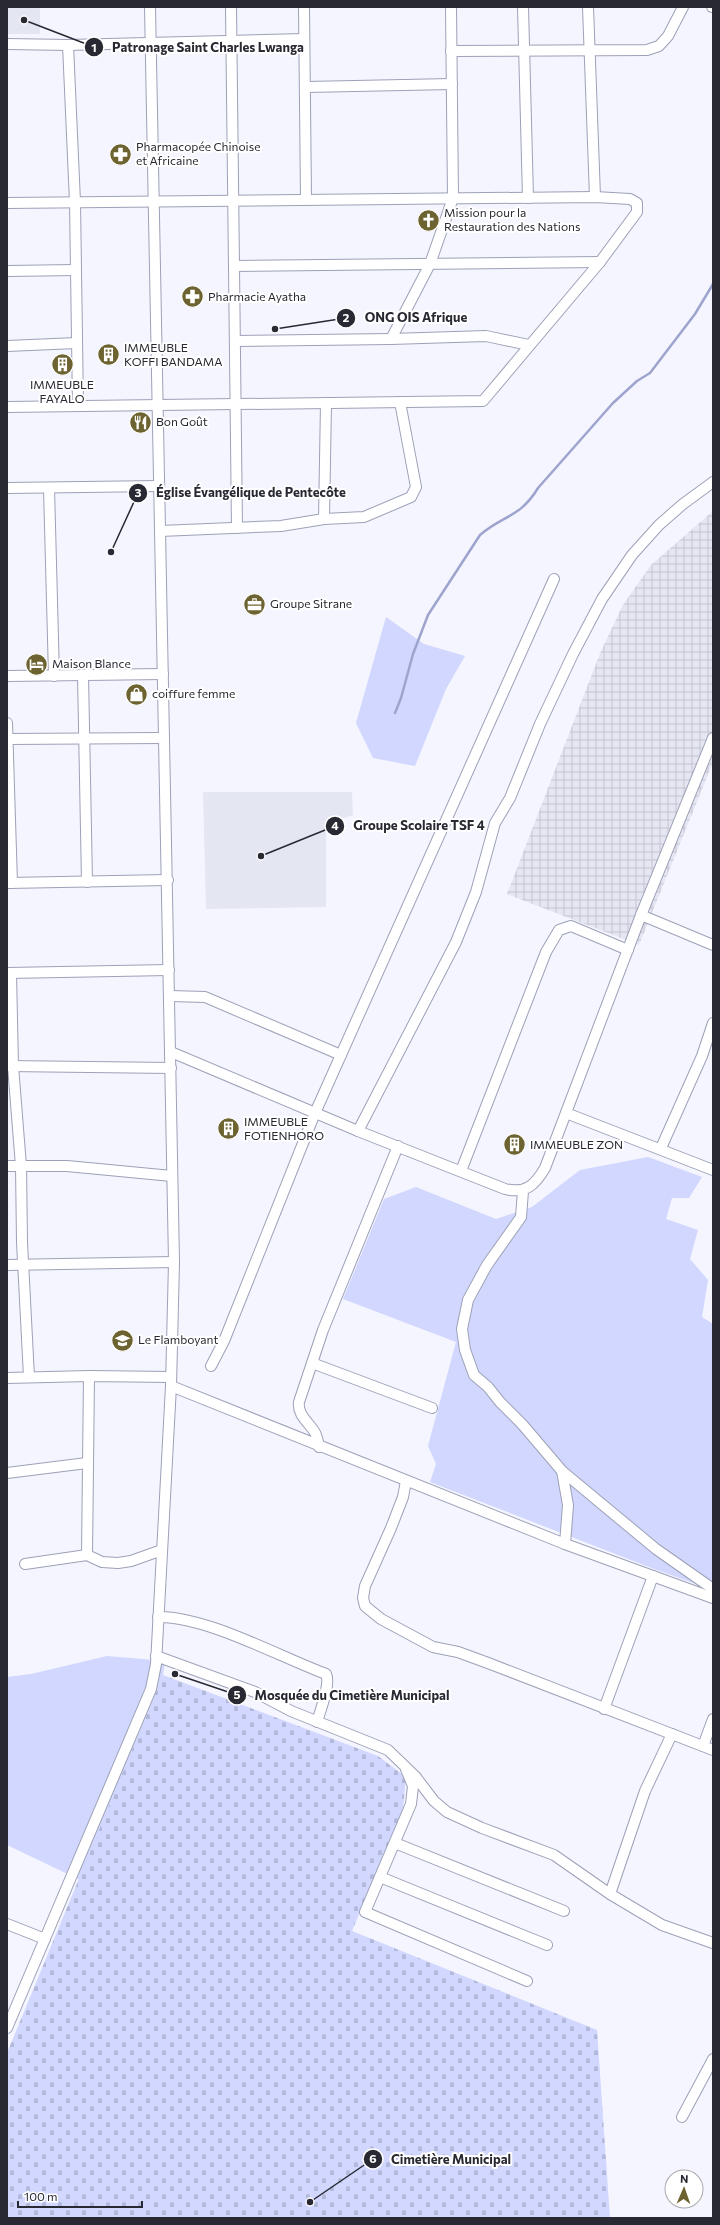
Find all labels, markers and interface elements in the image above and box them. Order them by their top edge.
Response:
callout: Patronage Saint Charles Lwanga [84,35,311,60]
text: Patronage Saint Charles Lwanga [112,39,304,55]
text: 1 [91,40,97,54]
place label: Pharmacopée Chinoise et Africaine [136,139,260,167]
pharmacy icon: Pharmacopée Chinoise et Africaine [108,141,134,167]
place label: Mission pour la Restauration des Nations [444,205,580,233]
church icon: Mission pour la Restauration des Nations [416,207,442,233]
pharmacy icon: Pharmacie Ayatha [179,284,205,310]
place label: Pharmacie Ayatha [208,289,306,303]
callout: ONG OIS Afrique [336,305,475,330]
text: ONG OIS Afrique [365,309,467,325]
text: 2 [343,310,350,324]
place label: IMMEUBLE KOFFI BANDAMA [124,340,222,368]
building icon: IMMEUBLE KOFFI BANDAMA [95,342,121,368]
building icon: IMMEUBLE FAYALO [49,351,75,377]
place label: IMMEUBLE FAYALO [30,377,94,405]
restaurant icon: Bon Goût [127,409,153,435]
place label: Bon Goût [156,414,208,428]
callout: Église Évangélique de Pentecôte [128,480,354,505]
text: Église Évangélique de Pentecôte [156,484,346,500]
text: 3 [135,485,142,499]
office icon: Groupe Sitrane [242,591,268,617]
place label: Groupe Sitrane [270,596,352,610]
hotel icon: Maison Blance [23,651,49,677]
place label: Maison Blance [52,656,131,670]
shop icon: coiffure femme [124,681,150,707]
place label: coiffure femme [152,686,235,700]
callout: Groupe Scolaire TSF 4 [325,813,493,838]
text: Groupe Scolaire TSF 4 [353,817,485,833]
text: 4 [331,818,339,832]
place label: IMMEUBLE FOTIENHORO [244,1114,324,1142]
building icon: IMMEUBLE FOTIENHORO [216,1116,242,1142]
building icon: IMMEUBLE ZON [501,1132,527,1158]
place label: IMMEUBLE ZON [530,1137,623,1151]
school or university icon: Le Flamboyant [109,1327,135,1353]
place label: Le Flamboyant [138,1332,218,1346]
callout: Mosquée du Cimetière Municipal [227,1683,458,1708]
text: 5 [234,1687,241,1701]
text: Mosquée du Cimetière Municipal [254,1687,450,1703]
callout: Cimetière Municipal [363,2146,519,2171]
text: 6 [369,2151,377,2165]
text: Cimetière Municipal [391,2151,511,2167]
north arrow [664,2169,704,2209]
text: N [680,2172,689,2185]
scale bar [18,2183,142,2209]
text: 100 m [24,2189,58,2203]

